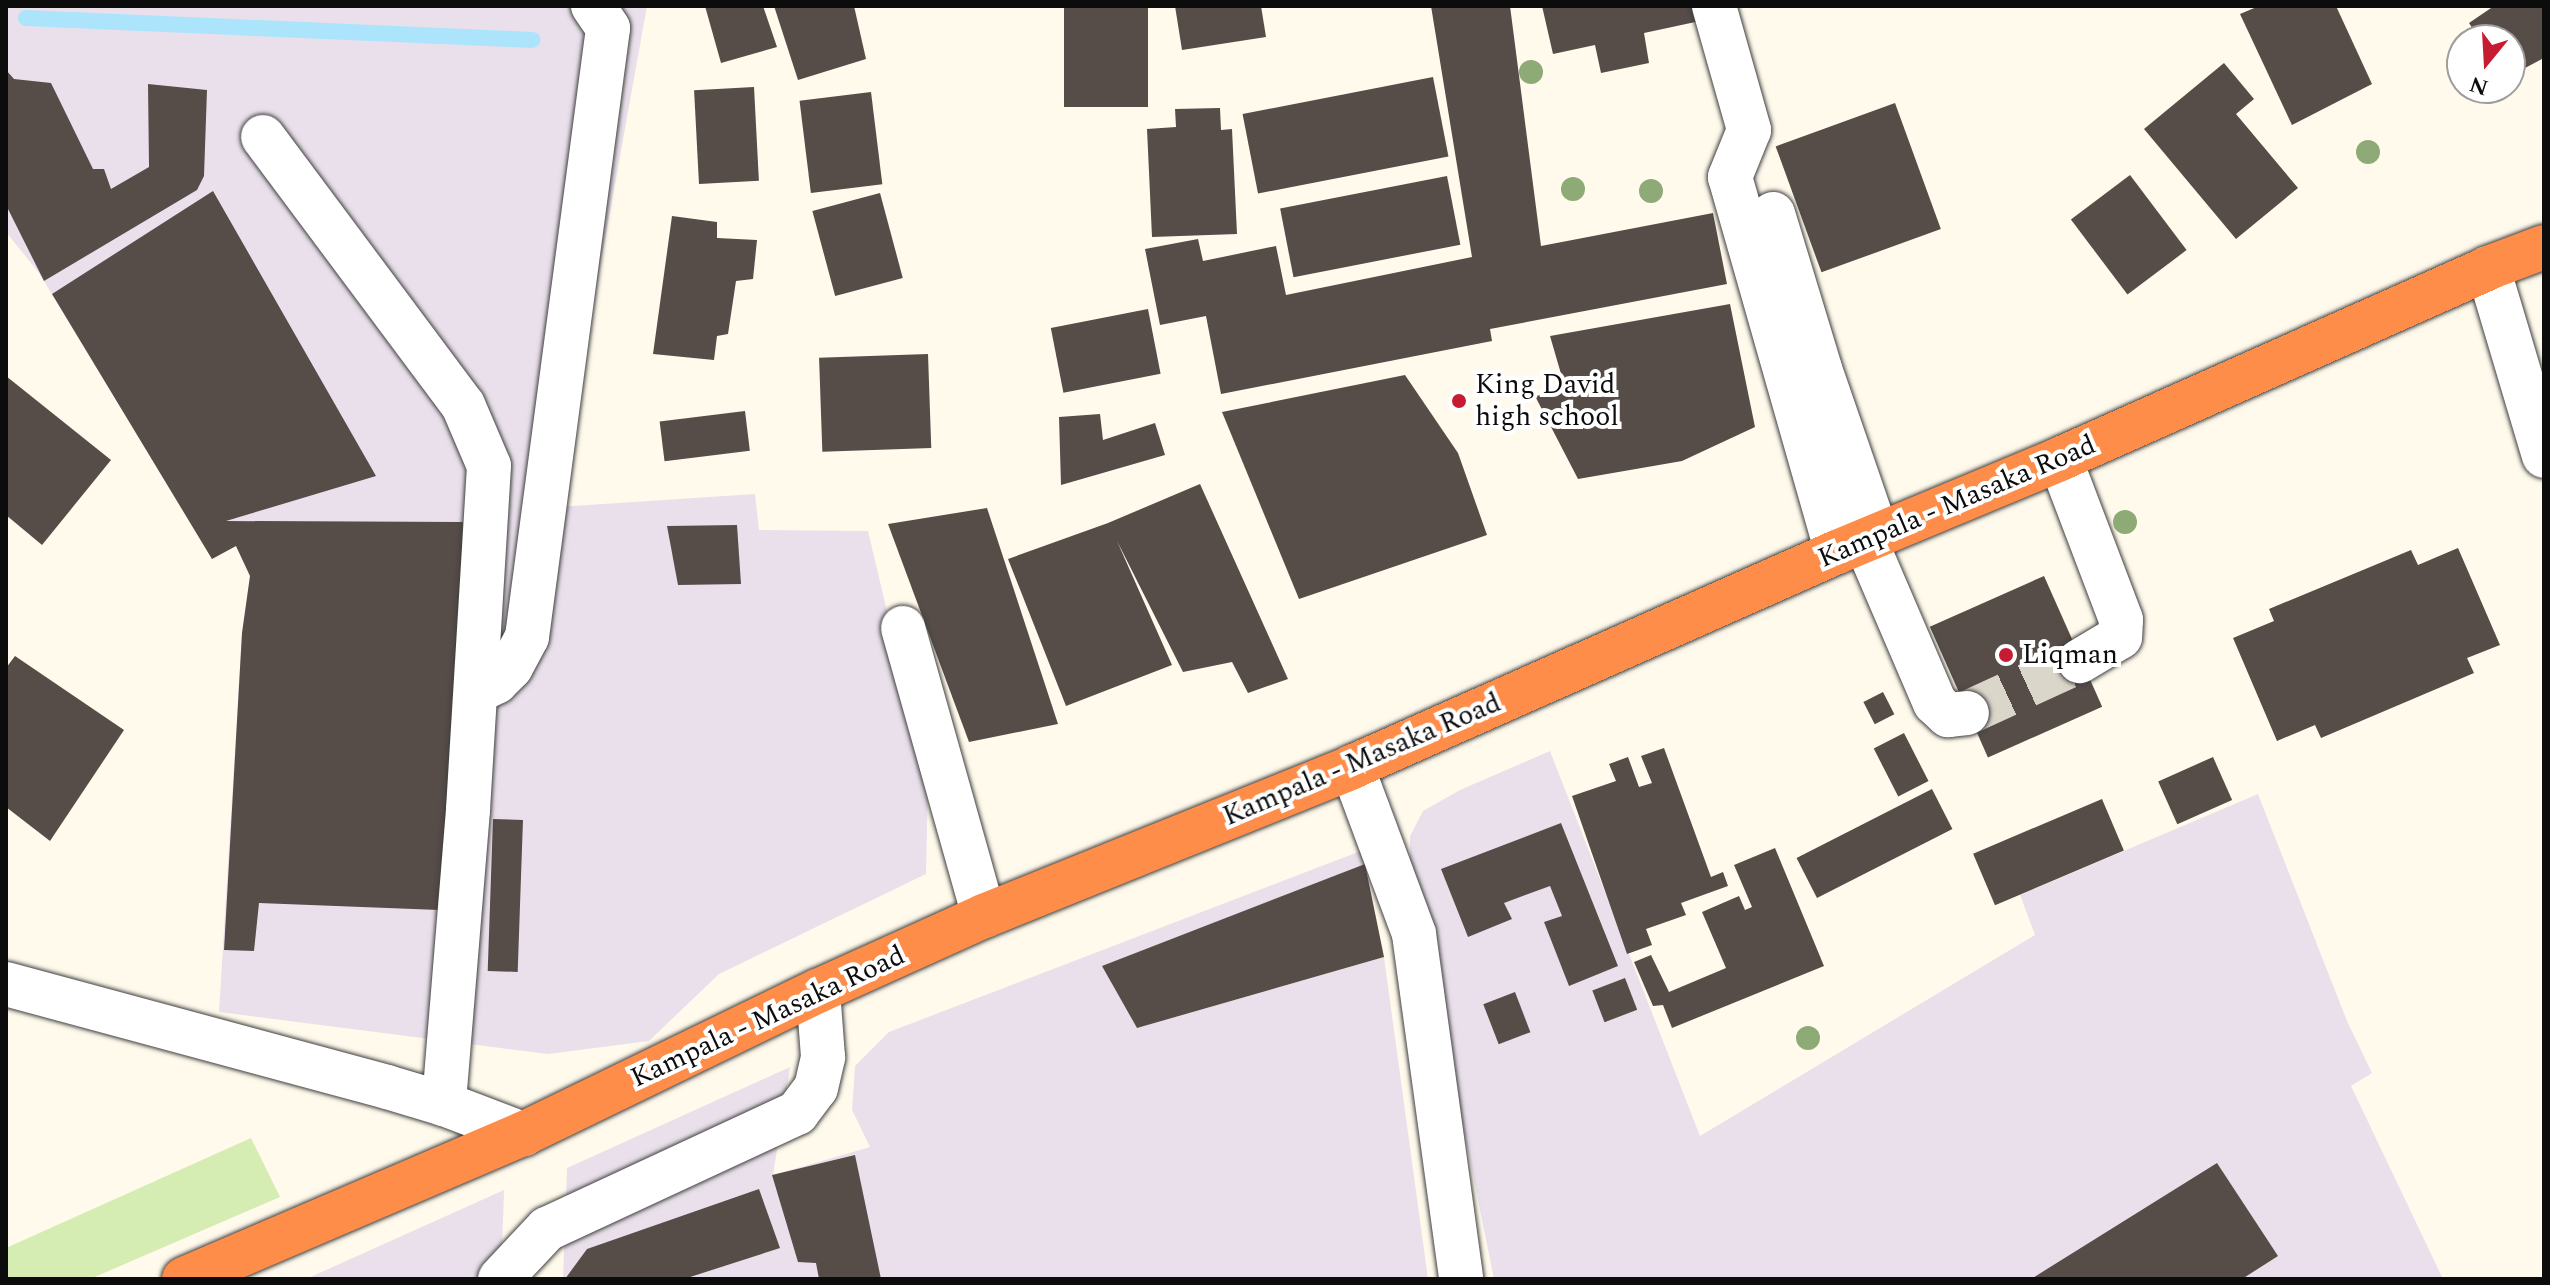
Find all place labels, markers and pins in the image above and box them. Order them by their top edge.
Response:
place label: King David high school [1475,368,1619,434]
marker: King David high school [1450,392,1468,410]
place label: Liqman [2022,638,2118,672]
marker: Liqman [1997,646,2015,664]

